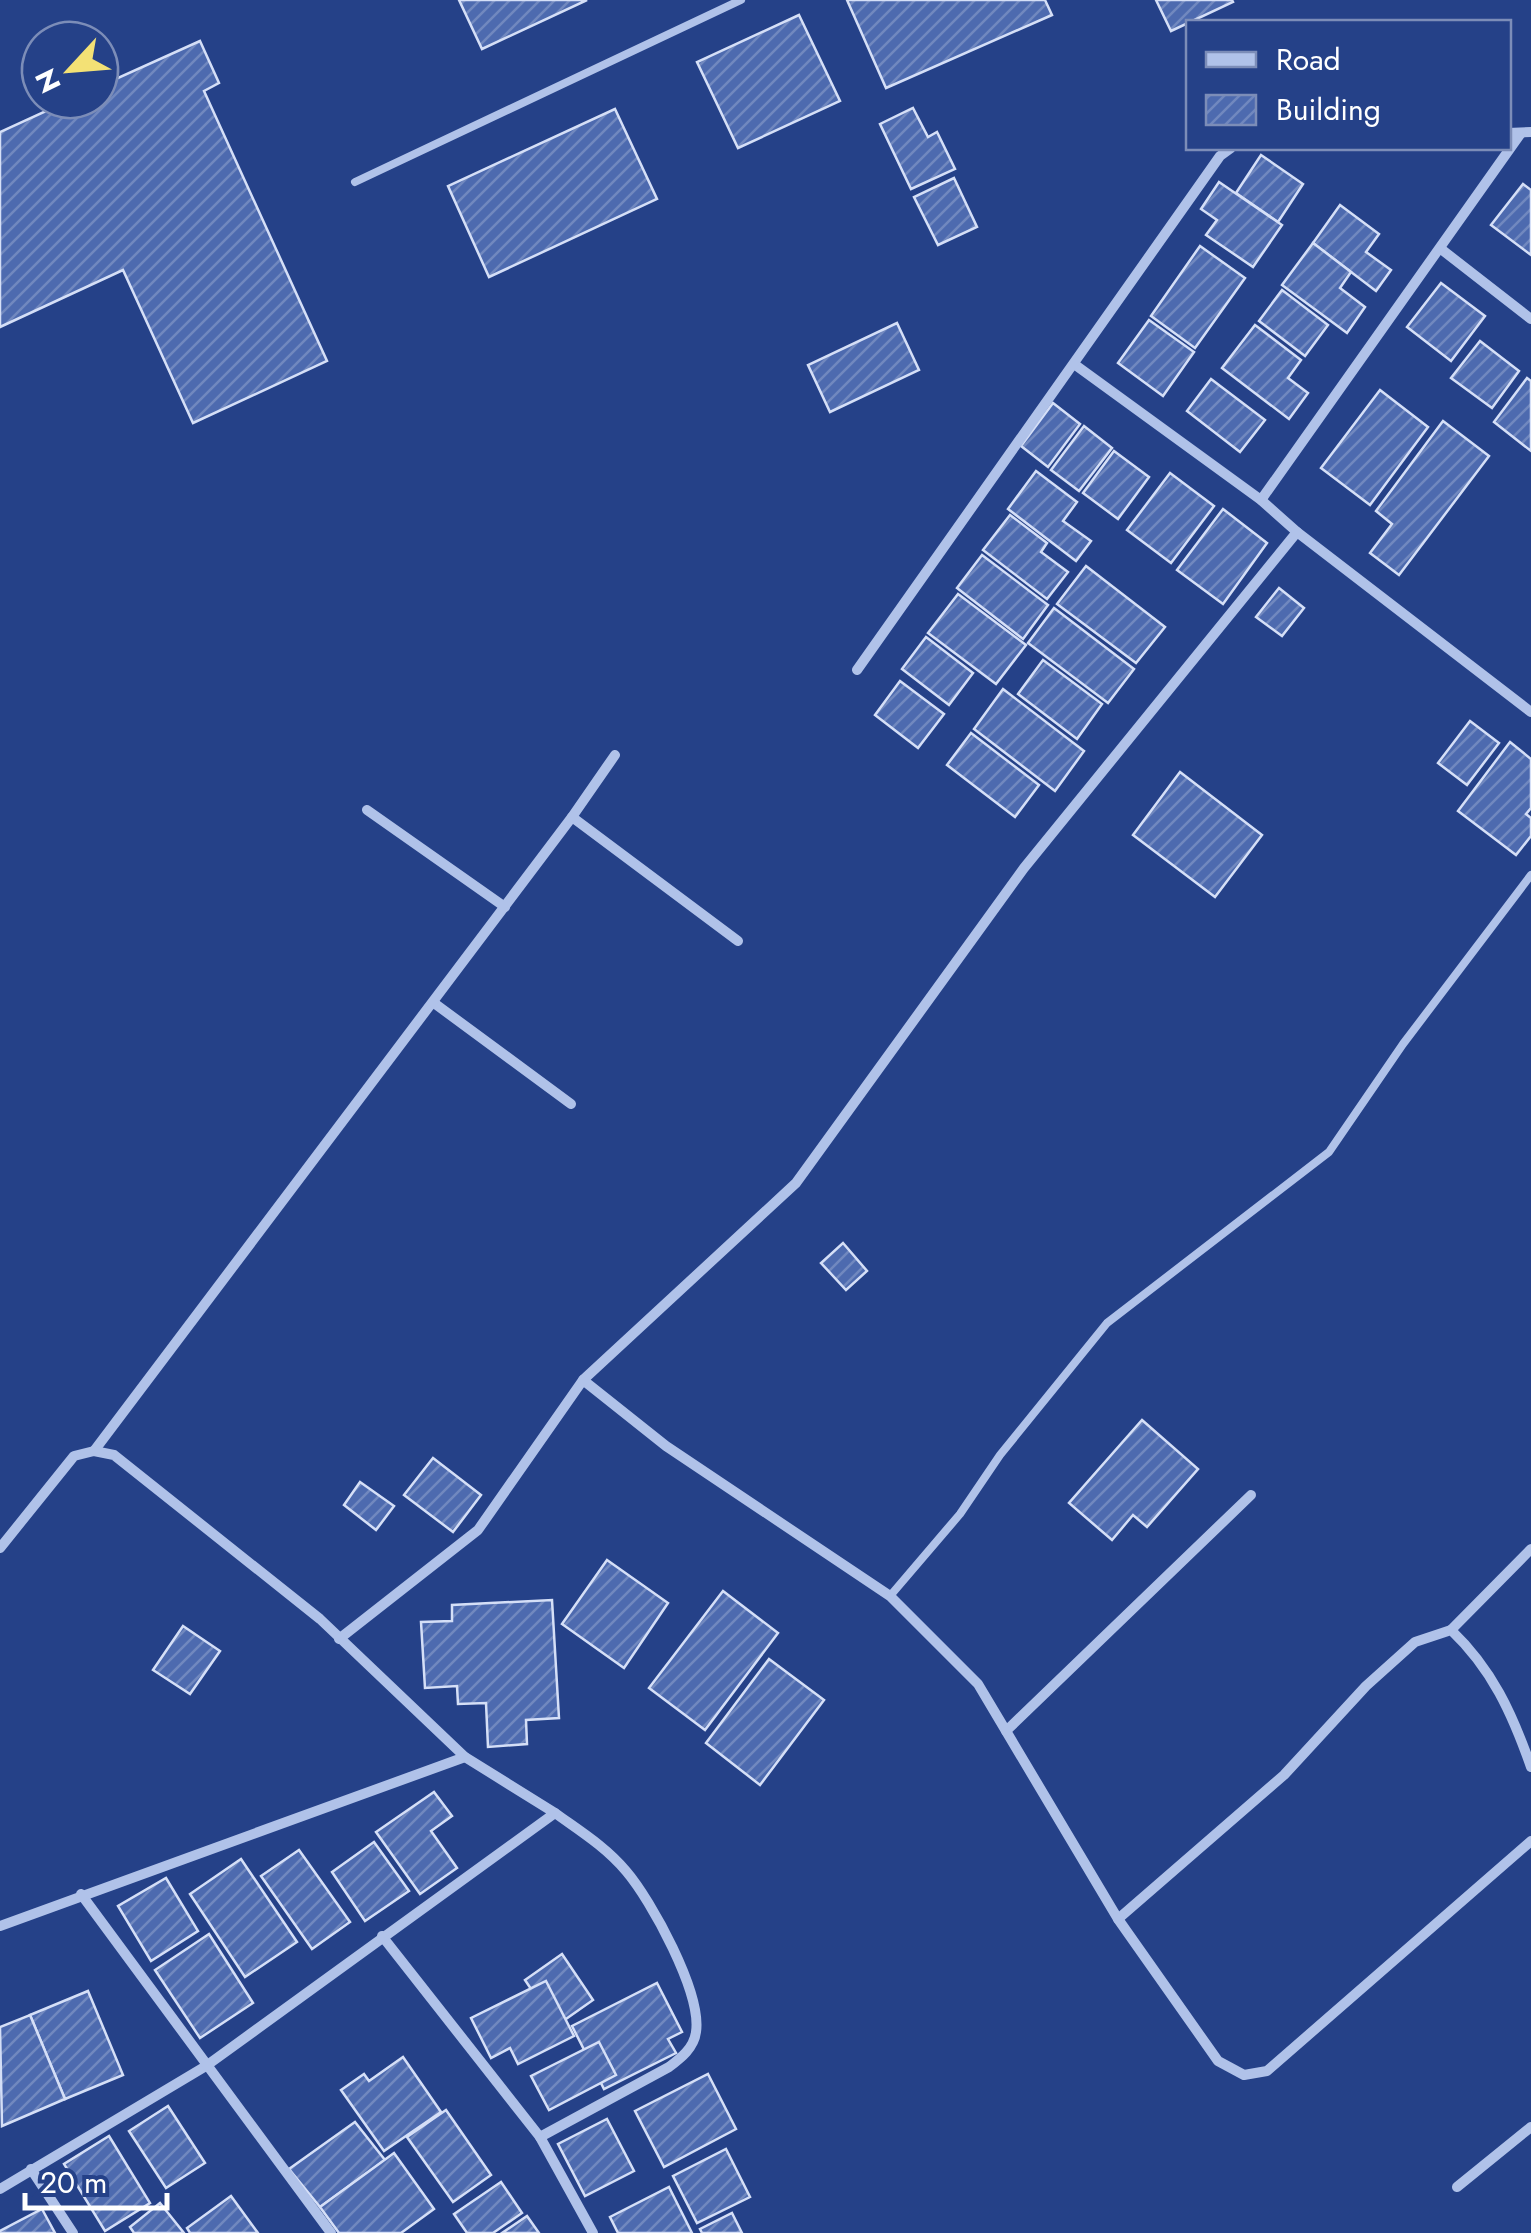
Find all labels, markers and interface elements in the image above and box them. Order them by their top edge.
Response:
north arrow [20,20,120,120]
legend [1186,20,1511,150]
text: Road [1276,38,1341,81]
text: N [25,62,71,100]
text: Building [1276,88,1381,131]
scale bar [25,2148,168,2210]
text: 20 m [40,2161,107,2204]

